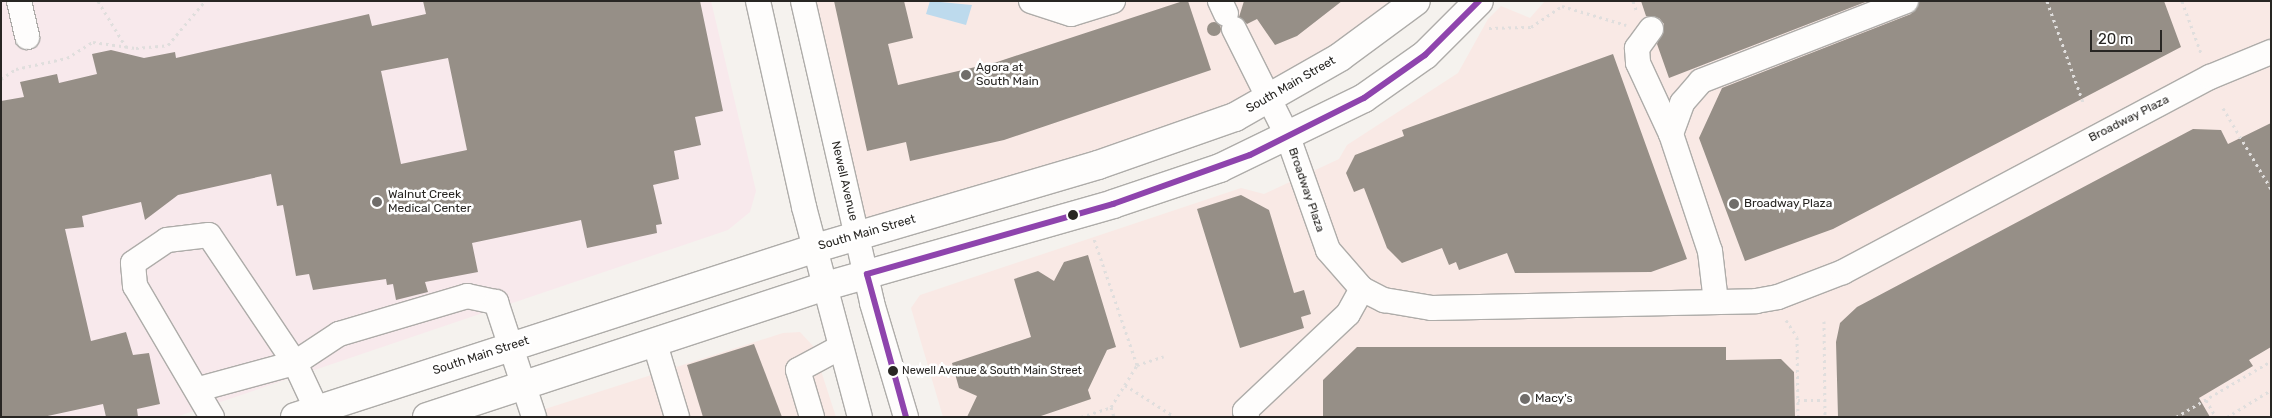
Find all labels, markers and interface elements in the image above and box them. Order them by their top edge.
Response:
scale bar [2092,20,2164,52]
text: 20 m [2098,30,2133,48]
street label: South Main Street [1244,54,1338,116]
place label: Agora at South Main [976,61,1039,89]
marker: Agora at South Main [960,69,972,81]
street label: Broadway Plaza [2086,92,2172,146]
street label: Newell Avenue [828,139,860,223]
street label: Broadway Plaza [1285,146,1327,234]
place label: Walnut Creek Medical Center [388,188,471,216]
marker: Walnut Creek Medical Center [370,195,384,209]
place label: Broadway Plaza [1744,197,1833,211]
marker: Broadway Plaza [1728,198,1740,210]
unlabelled marker [1068,210,1078,220]
street label: South Main Street [817,212,917,254]
street label: South Main Street [431,334,531,378]
place label: Newell Avenue & South Main Street [902,364,1082,378]
marker: Newell Avenue & South Main Street [888,366,898,376]
place label: Macy's [1535,392,1573,406]
marker: Macy's [1519,393,1531,405]

